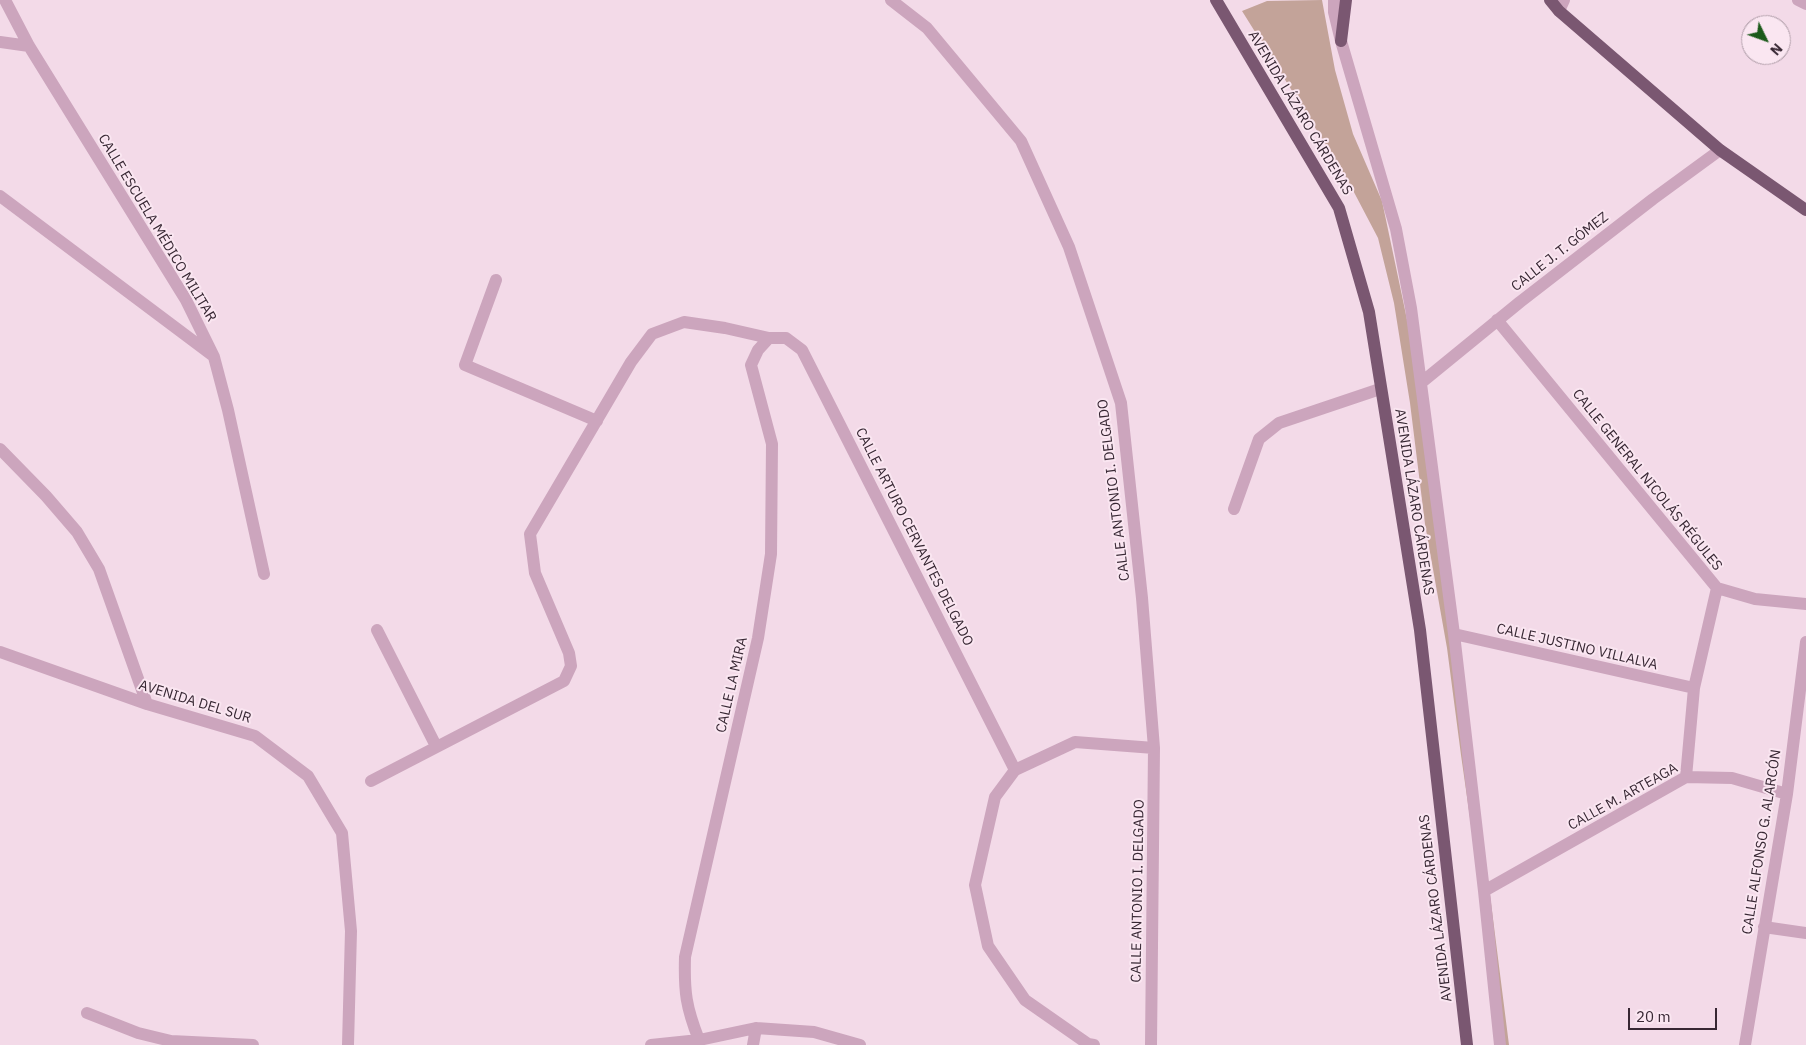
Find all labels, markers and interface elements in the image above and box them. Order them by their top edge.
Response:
north arrow [1741,15,1791,65]
street label: AVENIDA LÁZARO CÁRDENAS [1244,28,1356,198]
text: N [1766,40,1786,59]
street label: CALLE ESCUELA MÉDICO MILITAR [94,131,220,325]
street label: CALLE J. T. GÓMEZ [1508,209,1612,295]
street label: CALLE GENERAL NICOLÁS RÉGULES [1569,386,1725,574]
street label: CALLE ANTONIO I. DELGADO [1094,398,1134,582]
street label: AVENIDA LÁZARO CÁRDENAS [1391,408,1437,596]
street label: CALLE ARTURO CERVANTES DELGADO [852,425,976,649]
street label: CALLE JUSTINO VILLALVA [1495,620,1659,674]
street label: CALLE LA MIRA [713,636,751,734]
street label: AVENIDA DEL SUR [137,677,253,727]
street label: CALLE ALFONSO G. ALARCÓN [1739,748,1785,936]
street label: CALLE M. ARTEAGA [1565,760,1681,834]
street label: CALLE ANTONIO I. DELGADO [1128,799,1148,983]
street label: AVENIDA LÁZARO CÁRDENAS [1416,813,1456,1003]
scale bar [1631,998,1720,1030]
text: 20 m [1636,1007,1671,1026]

